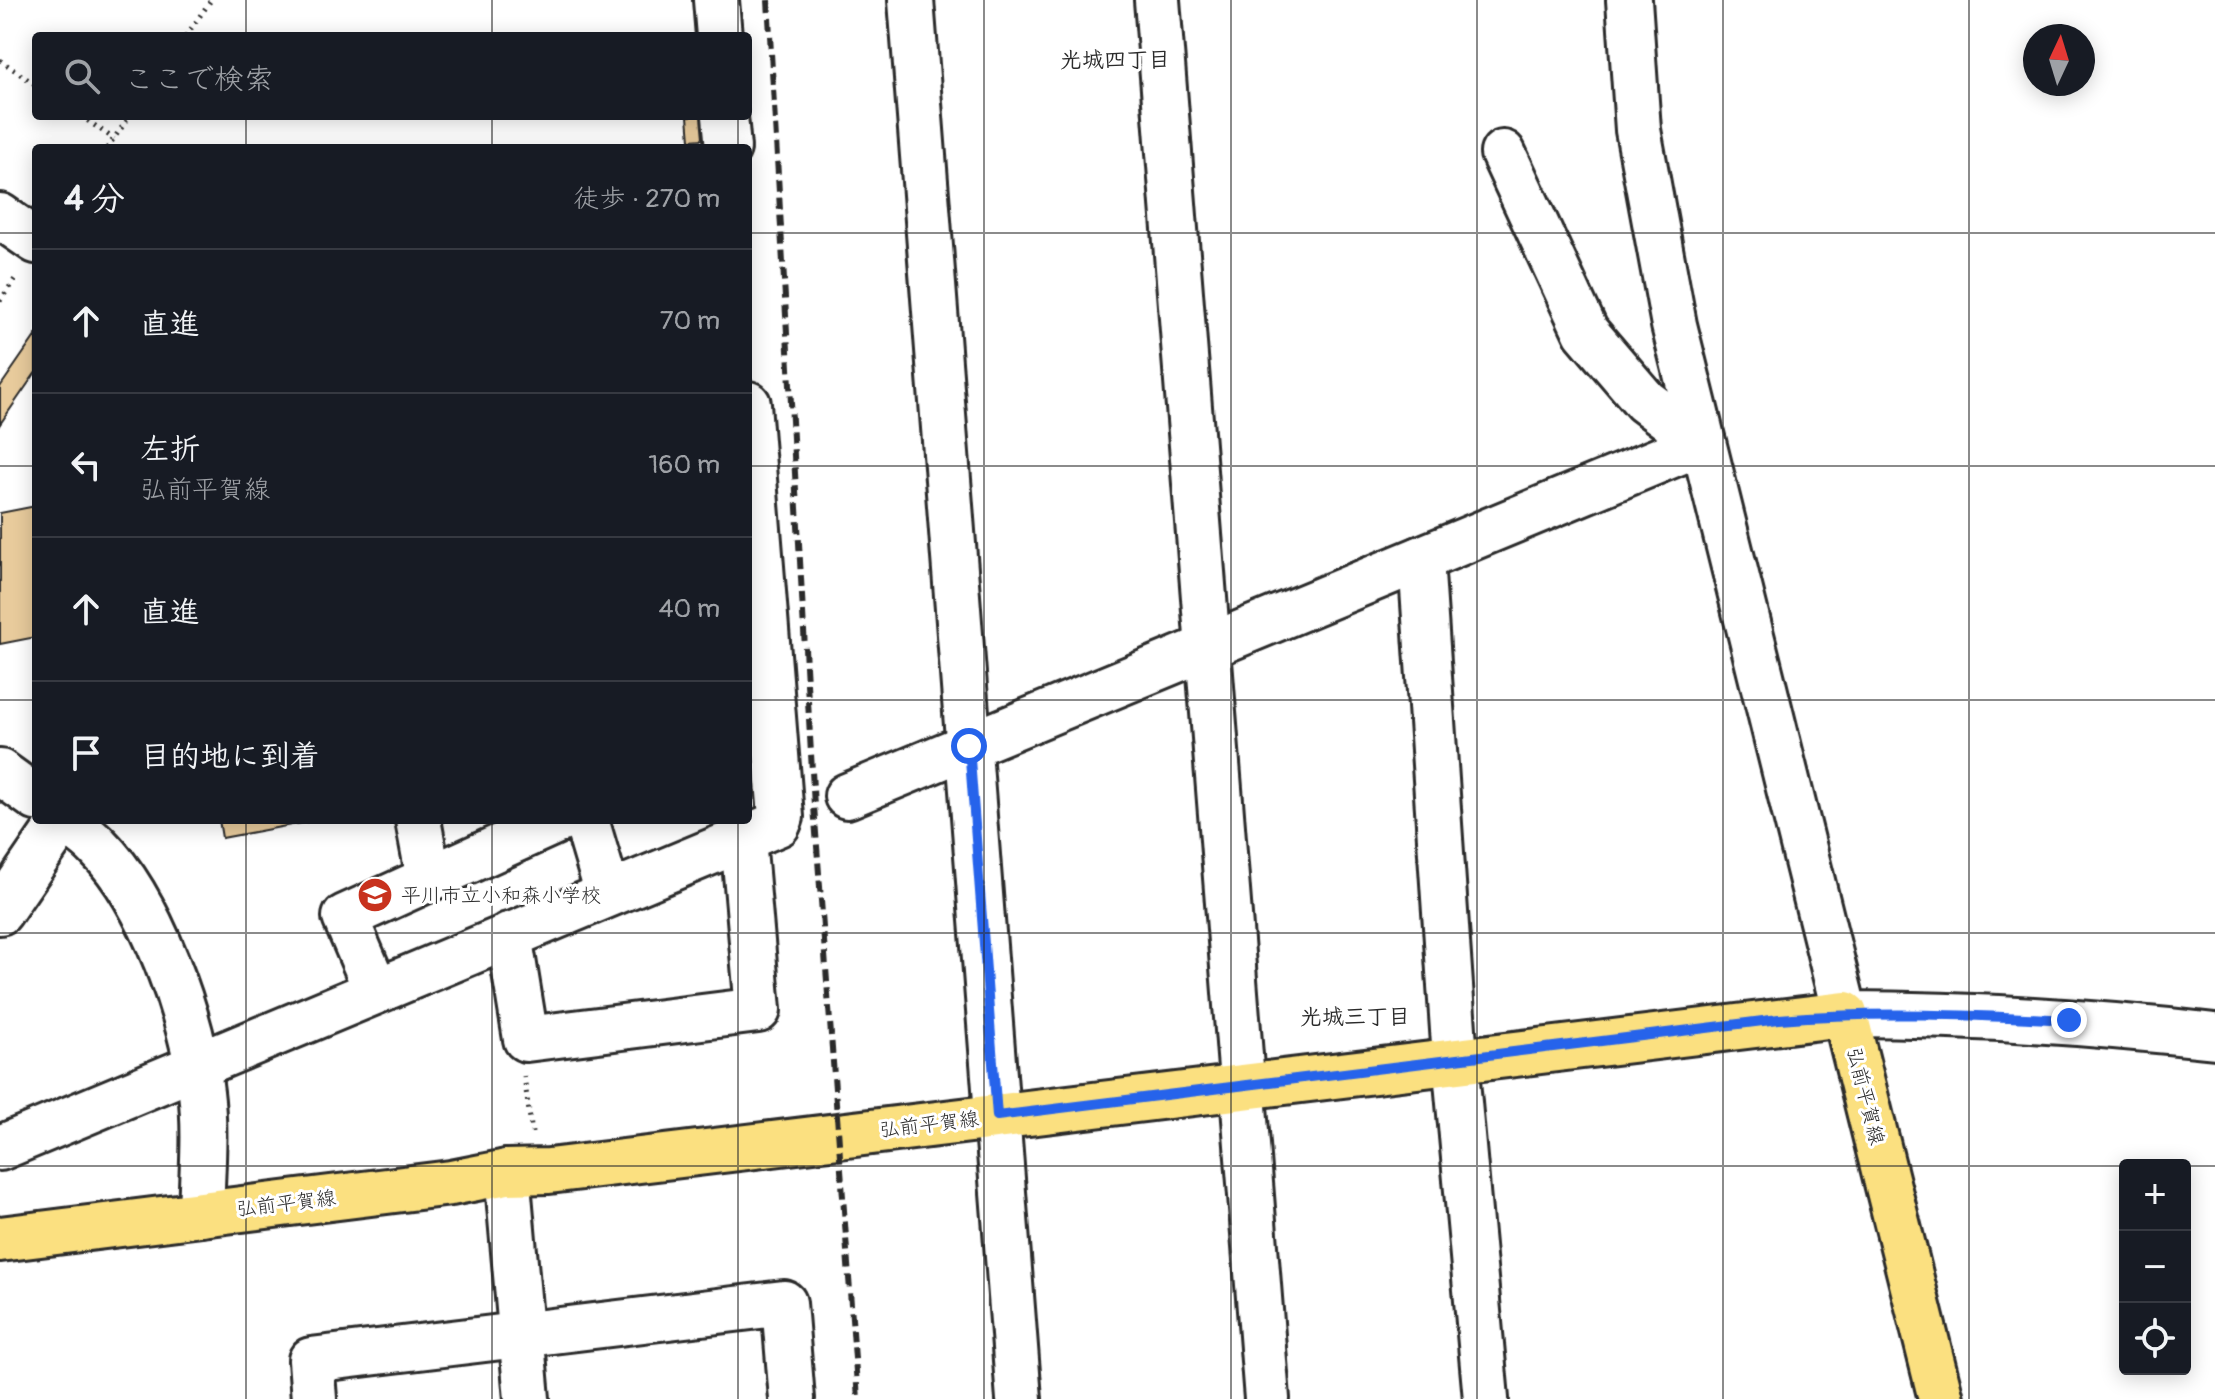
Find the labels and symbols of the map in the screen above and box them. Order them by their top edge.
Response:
north arrow [2023,24,2095,96]
district label: 光城四丁目 [1060,46,1170,74]
route start [951,728,987,764]
school or university icon: 平川市立小和森小学校 [356,876,394,914]
place label: 平川市立小和森小学校 [401,883,601,908]
route end [2051,1002,2087,1038]
district label: 光城三丁目 [1300,1003,1410,1031]
street label: 弘前平賀線 [1841,1045,1890,1148]
street label: 弘前平賀線 [878,1106,980,1143]
street label: 弘前平賀線 [235,1185,337,1222]

